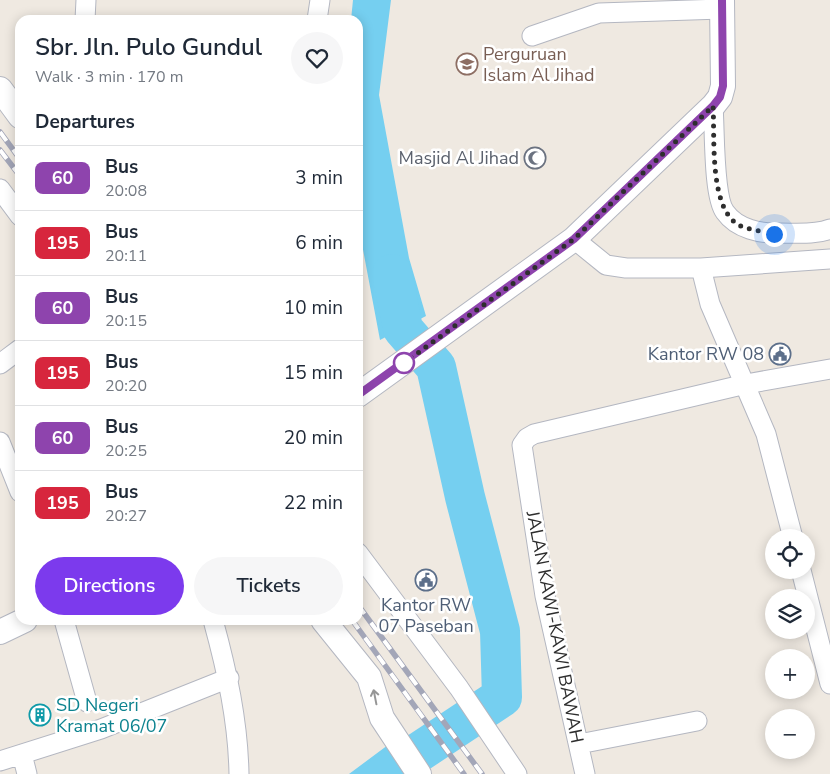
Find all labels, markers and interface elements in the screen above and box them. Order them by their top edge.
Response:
text: Sbr. Jln. Pulo Gundul [35,31,262,63]
button: heart [291,32,343,84]
place label: Perguruan Islam Al Jihad [483,42,595,87]
school or university icon: Perguruan Islam Al Jihad [455,52,479,76]
text: Walk · 3 min · 170 m [35,66,183,88]
text: Departures [35,109,135,135]
place label: Masjid Al Jihad [399,146,519,170]
mosque icon: Masjid Al Jihad [523,146,547,170]
text: Bus [105,154,138,180]
text: 3 min [295,165,343,191]
text: 60 [52,166,73,190]
text: 20:08 [105,180,147,202]
text: Bus [105,219,138,245]
your location [762,222,787,247]
text: 6 min [295,230,343,256]
text: 195 [46,231,79,255]
text: 20:11 [105,245,147,267]
text: Bus [105,284,138,310]
text: 10 min [284,295,343,321]
text: 60 [52,296,73,320]
text: 20:15 [105,310,147,332]
place label: Kantor RW 08 [648,342,764,366]
public building icon: Kantor RW 08 [768,342,792,366]
text: Bus [105,349,138,375]
unlabelled marker [393,352,415,374]
text: 15 min [284,360,343,386]
text: 195 [46,361,79,385]
text: 20:20 [105,375,147,397]
text: Bus [105,414,138,440]
text: 20 min [284,425,343,451]
text: 60 [52,426,73,450]
text: 20:25 [105,440,147,462]
text: Bus [105,479,138,505]
text: 22 min [284,490,343,516]
text: 195 [46,491,79,515]
text: 20:27 [105,505,147,527]
street label: JALAN KAWI-KAWI BAWAH [521,508,589,745]
map controls [765,529,815,759]
button: locate [765,529,815,579]
button: Directions [35,557,184,615]
button: Tickets [194,557,343,615]
public building icon: Kantor RW 07 Paseban [414,568,438,592]
button: layers [765,589,815,639]
place label: Kantor RW 07 Paseban [378,593,474,638]
button: + [765,649,815,699]
one-way arrow [370,689,379,705]
place label: SD Negeri Kramat 06/07 [56,693,167,738]
building icon: SD Negeri Kramat 06/07 [28,703,52,727]
button: − [765,709,815,759]

